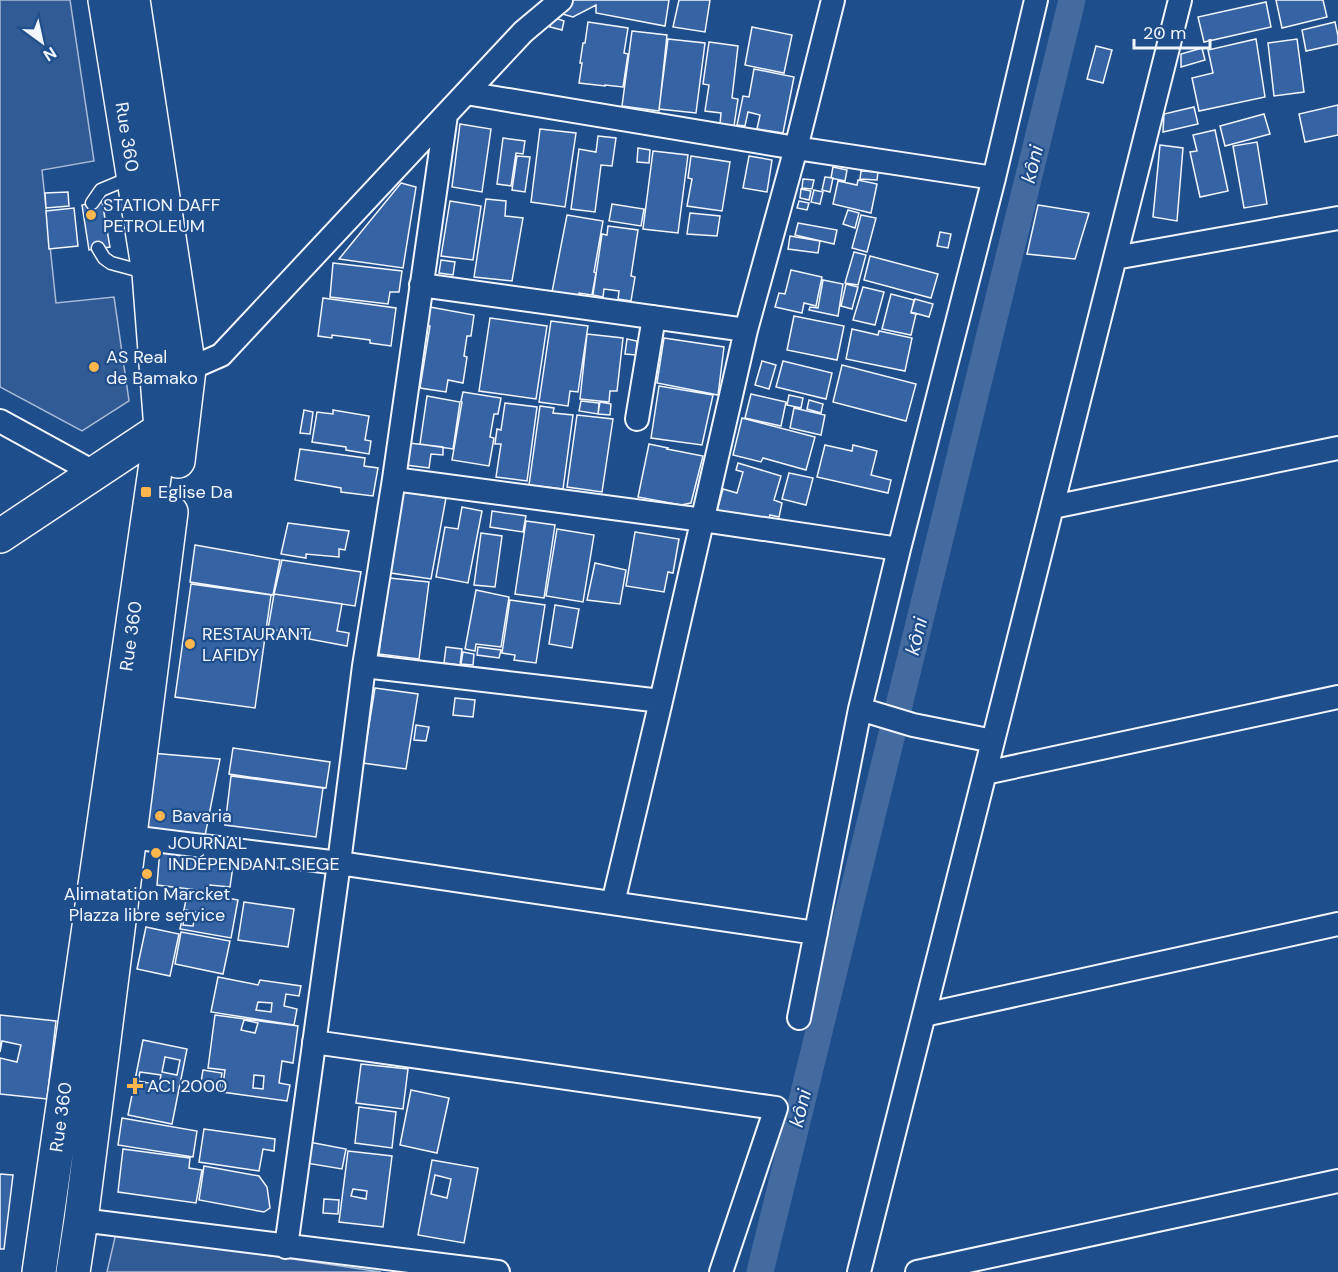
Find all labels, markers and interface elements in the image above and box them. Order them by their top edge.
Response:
north arrow [12,12,72,72]
scale bar [1134,12,1210,50]
text: 20 m [1143,21,1186,45]
text: N [39,42,61,66]
street label: Rue 360 [110,100,144,174]
water label: kôni [1015,141,1049,186]
place label: STATION DAFF PETROLEUM [103,193,221,238]
marker: STATION DAFF PETROLEUM [84,208,98,222]
place label: AS Real de Bamako [106,345,198,390]
marker: AS Real de Bamako [87,360,101,374]
place label: Eglise Da [158,480,233,504]
marker: Eglise Da [139,485,153,499]
street label: Rue 360 [114,600,148,672]
water label: kôni [899,613,933,658]
place label: RESTAURANT LAFIDY [202,622,310,667]
marker: RESTAURANT LAFIDY [183,637,197,651]
place label: Bavaria [172,804,232,828]
marker: Bavaria [153,809,167,823]
place label: JOURNAL INDÉPENDANT SIEGE [168,831,340,876]
marker: JOURNAL INDÉPENDANT SIEGE [149,846,163,860]
marker: Alimatation Marcket Plazza libre service [140,867,154,881]
place label: Alimatation Marcket Plazza libre service [64,882,230,927]
place label: ACI 2000 [147,1074,227,1098]
marker: ACI 2000 [128,1079,142,1093]
street label: Rue 360 [44,1081,78,1153]
water label: kôni [783,1085,817,1130]

